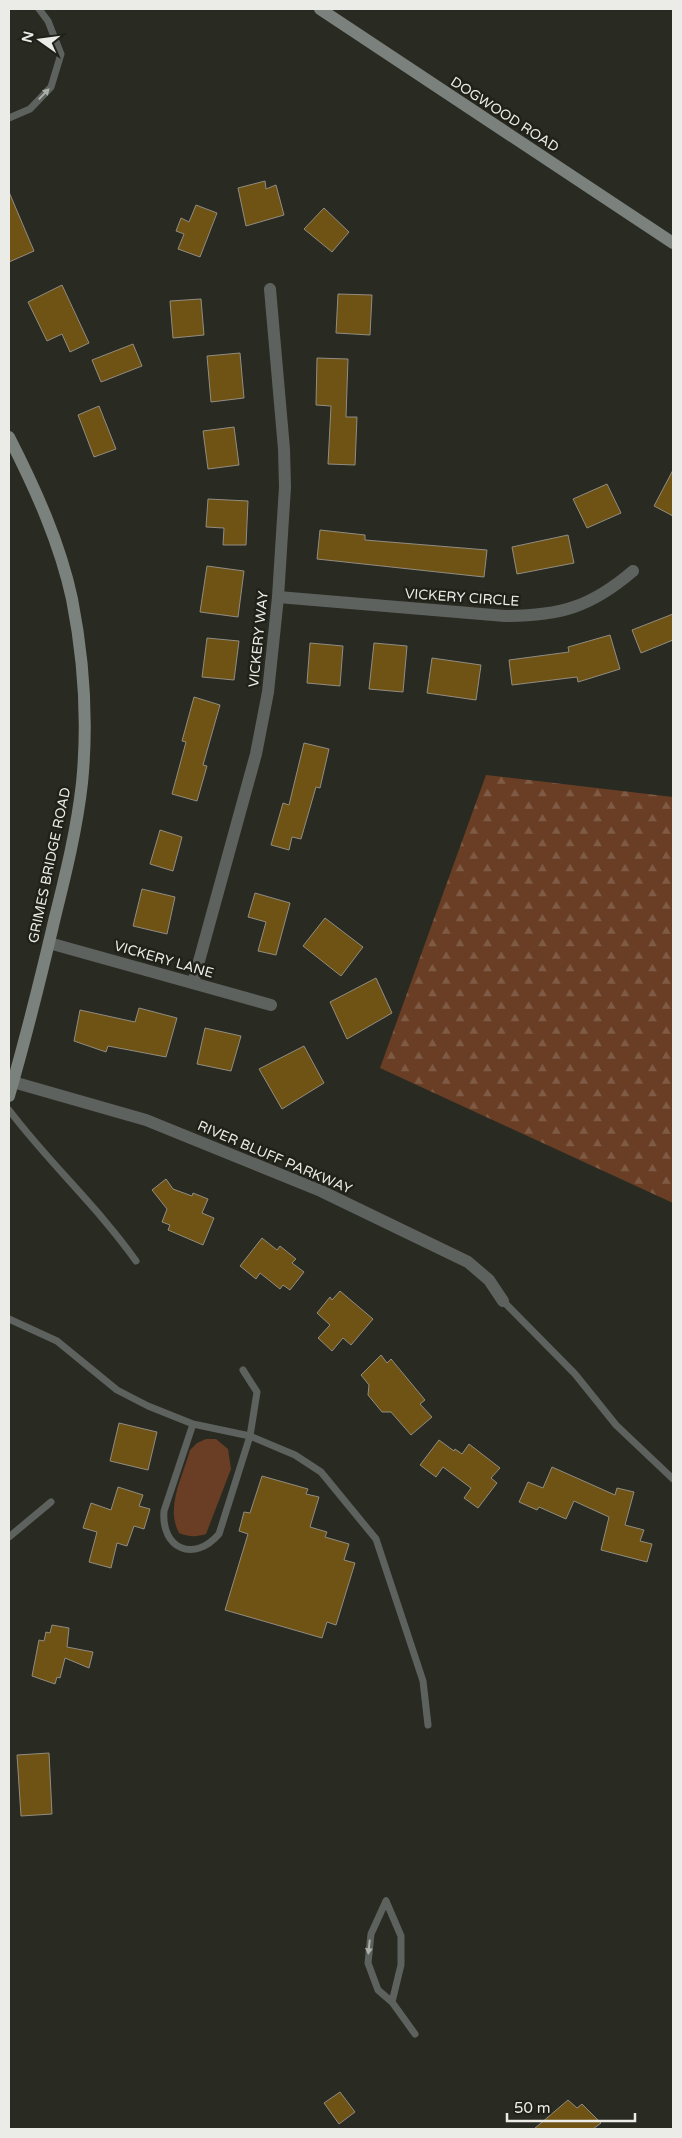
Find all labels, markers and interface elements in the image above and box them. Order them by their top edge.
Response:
north arrow [15,15,65,65]
text: N [18,29,37,44]
street label: DOGWOOD ROAD [447,73,562,156]
one-way arrow [38,88,50,100]
street label: VICKERY CIRCLE [404,585,520,610]
street label: VICKERY WAY [245,590,272,688]
street label: GRIMES BRIDGE ROAD [25,786,74,944]
street label: VICKERY LANE [112,937,216,982]
street label: RIVER BLUFF PARKWAY [195,1117,355,1198]
one-way arrow [365,1939,373,1955]
scale bar [507,2090,634,2122]
text: 50 m [514,2099,551,2117]

